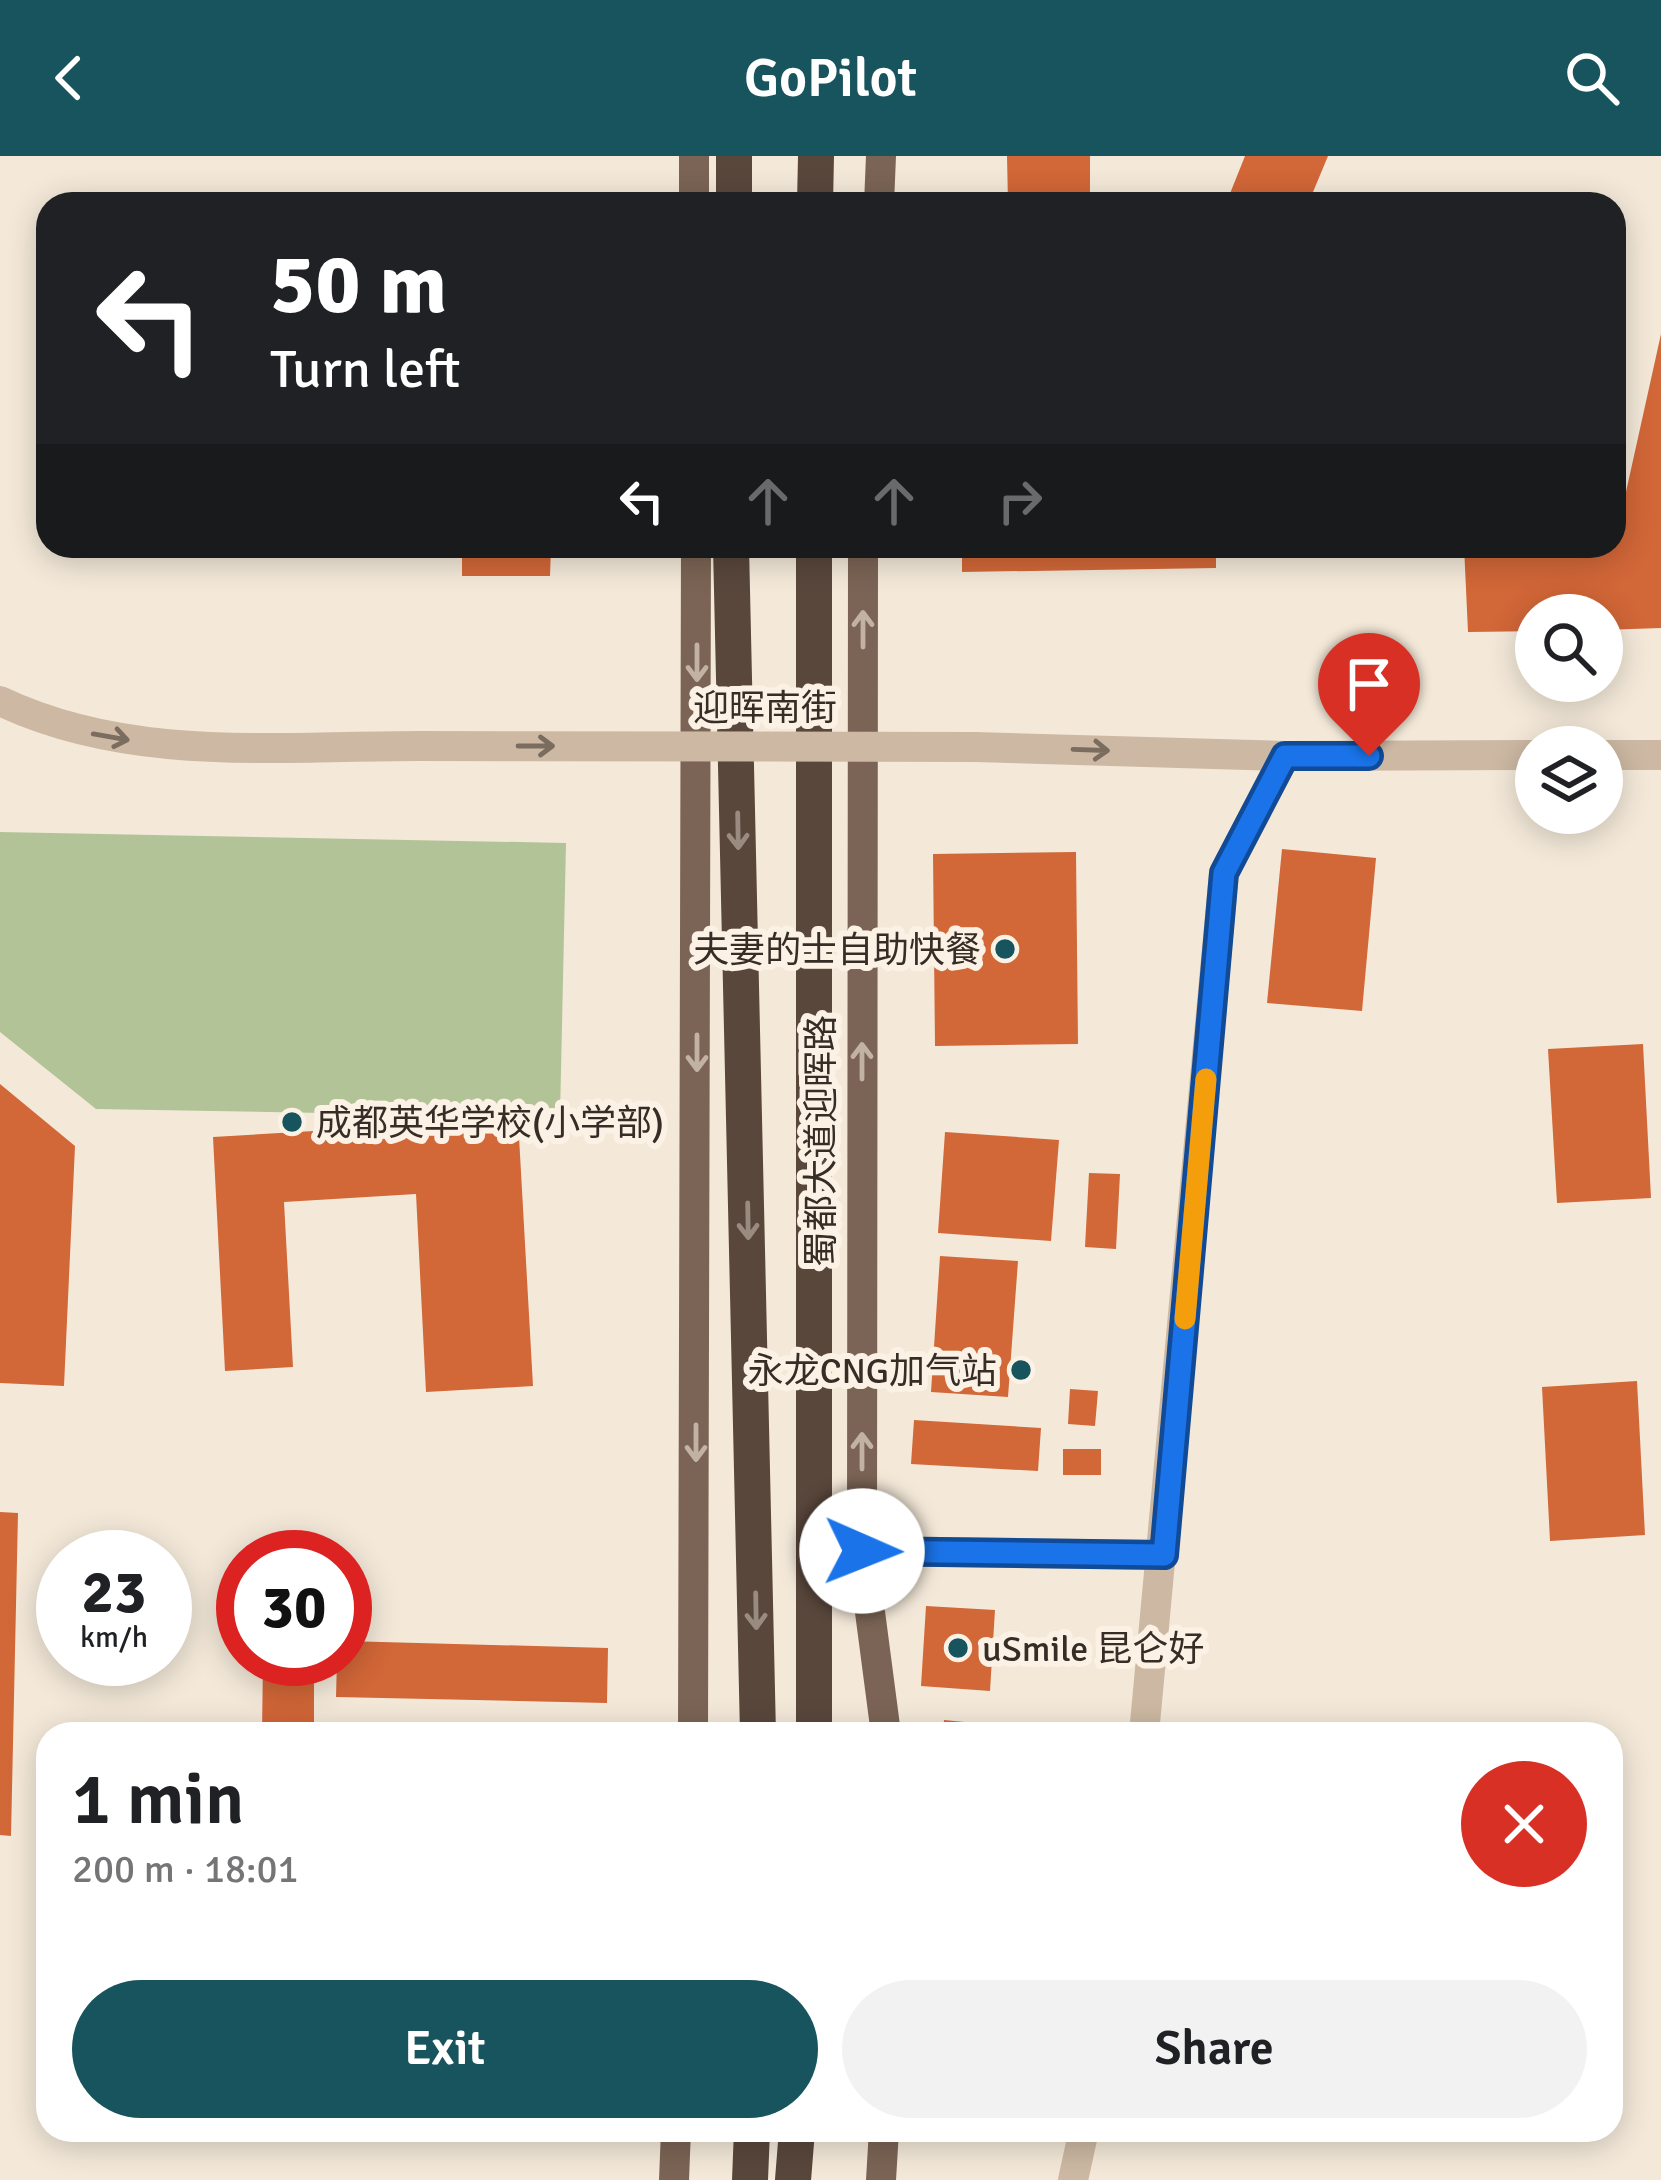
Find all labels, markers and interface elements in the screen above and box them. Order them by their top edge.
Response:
icon: back [36,45,102,111]
text: GoPilot [744,45,917,112]
icon: search [1559,45,1625,111]
text: 50 m [270,233,447,337]
icon: left [72,240,228,396]
text: Turn left [270,336,460,403]
icon: left [609,468,675,534]
icon: ahead [735,468,801,534]
icon: ahead [861,468,927,534]
icon: right [987,468,1053,534]
map controls [1515,594,1623,834]
button: search [1515,594,1623,702]
one-way arrow [852,610,874,649]
pin [1318,633,1420,756]
one-way arrow [686,643,708,682]
icon: arrive [1336,651,1402,717]
street label: 迎晖南街 [693,686,837,731]
one-way arrow [91,726,130,749]
button: layers [1515,726,1623,834]
one-way arrow [516,735,555,757]
one-way arrow [1071,739,1110,762]
one-way arrow [726,811,749,850]
place label: 夫妻的士自助快餐 [693,928,981,973]
marker: 夫妻的士自助快餐 [992,936,1018,962]
street label: 蜀都大道迎晖路 [799,1015,844,1267]
one-way arrow [686,1033,708,1072]
one-way arrow [851,1042,873,1081]
place label: 成都英华学校(小学部) [316,1101,664,1146]
marker: 成都英华学校(小学部) [279,1109,305,1135]
one-way arrow [737,1201,760,1240]
place label: 永龙CNG加气站 [748,1349,997,1394]
marker: 永龙CNG加气站 [1008,1357,1034,1383]
one-way arrow [685,1423,707,1462]
one-way arrow [851,1432,873,1471]
position arrow [799,1488,925,1614]
speed limit sign: 30 [216,1530,372,1686]
text: 23 [82,1556,146,1630]
one-way arrow [745,1591,767,1630]
text: km/h [80,1619,148,1656]
place label: uSmile 昆仑好 [982,1627,1204,1672]
marker: uSmile 昆仑好 [945,1635,971,1661]
text: 1 min [72,1755,244,1844]
button: close [1461,1761,1587,1887]
text: 200 m · 18:01 [72,1845,299,1893]
button: Exit [72,1980,818,2118]
button: Share [842,1980,1587,2118]

